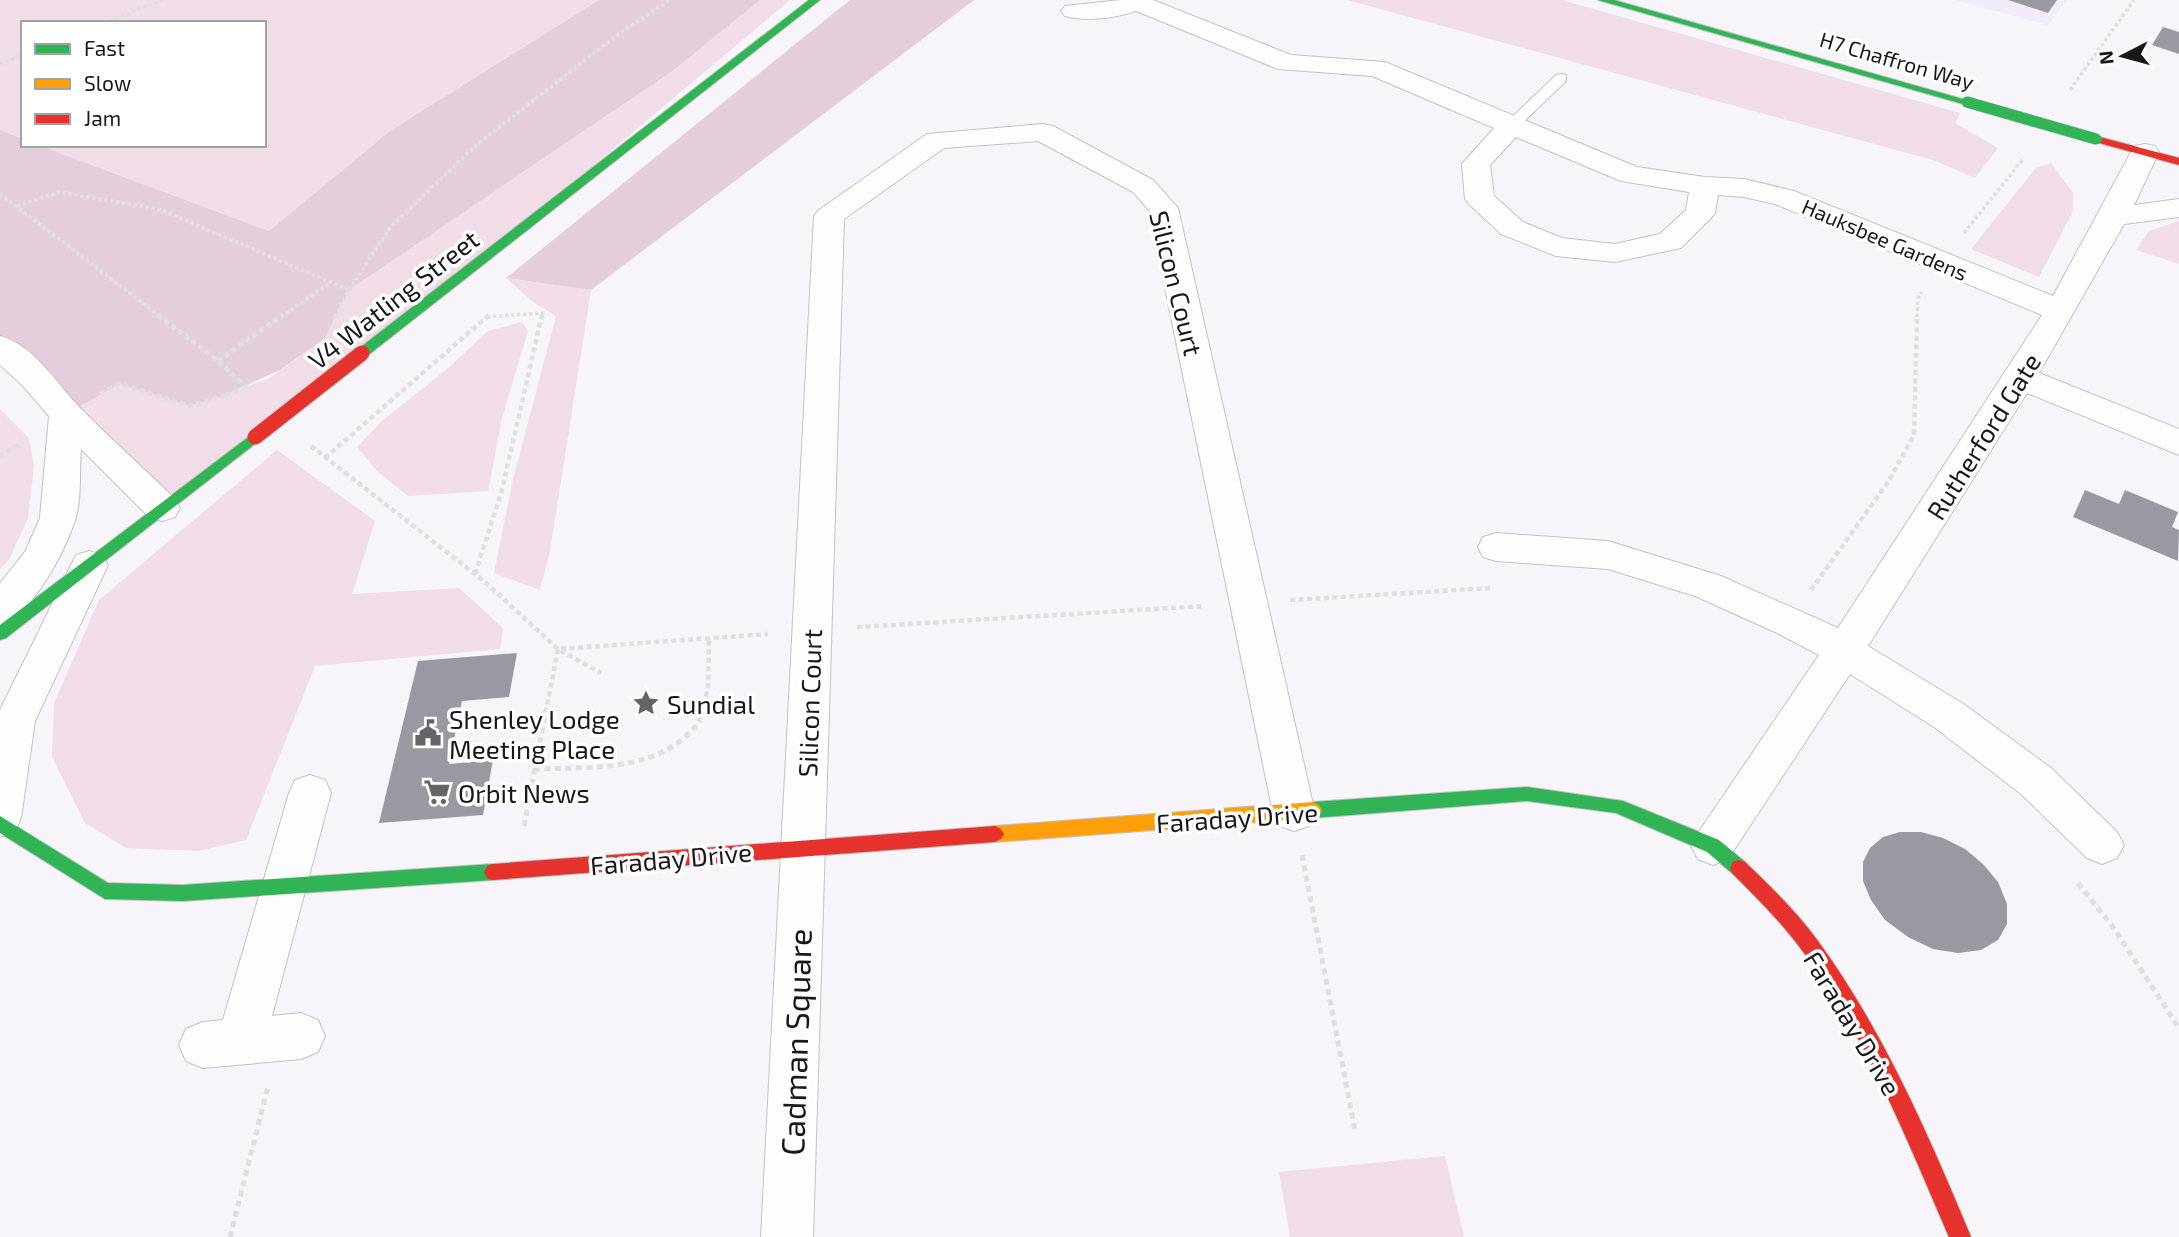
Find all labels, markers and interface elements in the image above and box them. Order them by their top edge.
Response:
legend [21,21,266,147]
north arrow [2088,21,2158,91]
street label: H7 Chaffron Way [1817,26,1977,94]
text: Fast [84,35,125,60]
text: N [2093,50,2118,66]
text: Slow [84,70,131,95]
text: Jam [84,105,121,130]
street label: Hauksbee Gardens [1799,193,1971,285]
street label: Silicon Court [1144,207,1210,359]
street label: V4 Watling Street [302,223,484,375]
street label: Rutherford Gate [1919,347,2047,525]
street label: Silicon Court [791,628,827,778]
place icon: Sundial [631,688,661,718]
place label: Sundial [667,688,755,719]
place label: Shenley Lodge Meeting Place [449,703,620,764]
public building icon: Shenley Lodge Meeting Place [413,718,443,748]
supermarket icon: Orbit News [422,777,452,807]
place label: Orbit News [458,777,590,808]
street label: Faraday Drive [1155,796,1319,838]
street label: Faraday Drive [589,835,753,881]
street label: Cadman Square [772,928,818,1156]
street label: Faraday Drive [1798,945,1908,1101]

